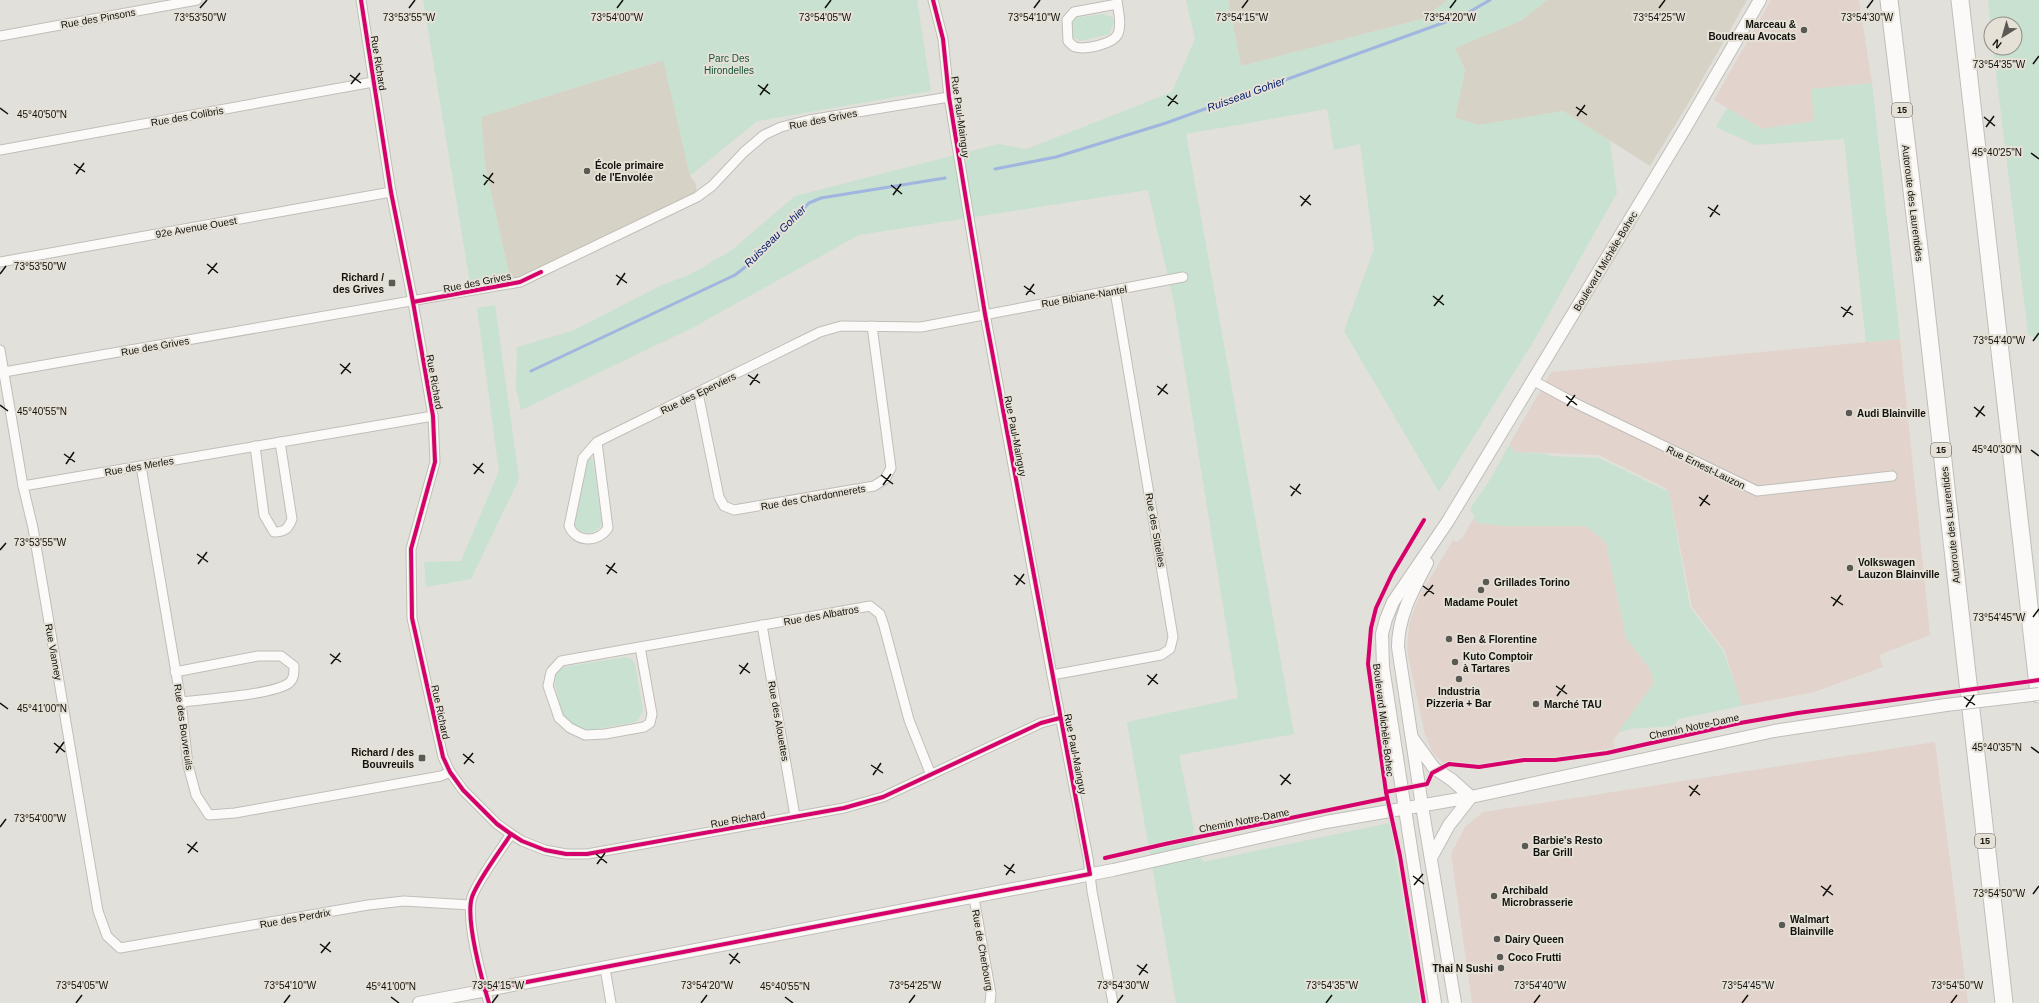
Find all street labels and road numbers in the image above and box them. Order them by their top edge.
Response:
street label: Rue des Pinsons [60,7,136,30]
street label: Rue Richard [369,35,388,91]
street label: Rue Paul-Mainguy [949,76,972,159]
road number: 15 [1892,103,1912,117]
street label: Rue des Colibris [150,105,224,128]
street label: Rue des Grives [788,108,858,131]
street label: Autoroute des Laurentides [1900,144,1925,262]
street label: Boulevard Michèle-Bohec [1571,210,1639,313]
street label: 92e Avenue Ouest [155,215,238,240]
street label: Rue des Grives [442,271,512,294]
street label: Rue Bibiane-Nantel [1040,284,1128,309]
street label: Rue des Grives [120,335,190,358]
street label: Rue Richard [424,354,445,410]
street label: Rue des Eperviers [659,370,738,416]
street label: Rue Paul-Mainguy [1002,395,1029,478]
road number: 15 [1931,443,1951,457]
street label: Rue Ernest-Lauzon [1665,444,1747,491]
street label: Rue des Merles [104,455,175,478]
street label: Autoroute des Laurentides [1939,466,1962,584]
street label: Rue des Chardonnerets [760,483,866,512]
street label: Rue des Sittelles [1144,492,1167,568]
street label: Rue des Albatros [783,603,860,628]
street label: Rue Vianney [43,623,64,681]
street label: Boulevard Michèle-Bohec [1371,663,1396,777]
street label: Rue des Alouettes [766,680,791,762]
street label: Rue des Bouvreuils [172,683,195,771]
street label: Rue Richard [429,684,452,740]
street label: Chemin Notre-Dame [1648,711,1741,741]
street label: Rue Paul-Mainguy [1062,713,1089,796]
street label: Chemin Notre-Dame [1198,806,1291,835]
street label: Rue Richard [710,809,766,830]
road number: 15 [1975,834,1995,848]
street label: Rue des Perdrix [259,907,331,930]
street label: Rue de Cherbourg [970,909,995,992]

